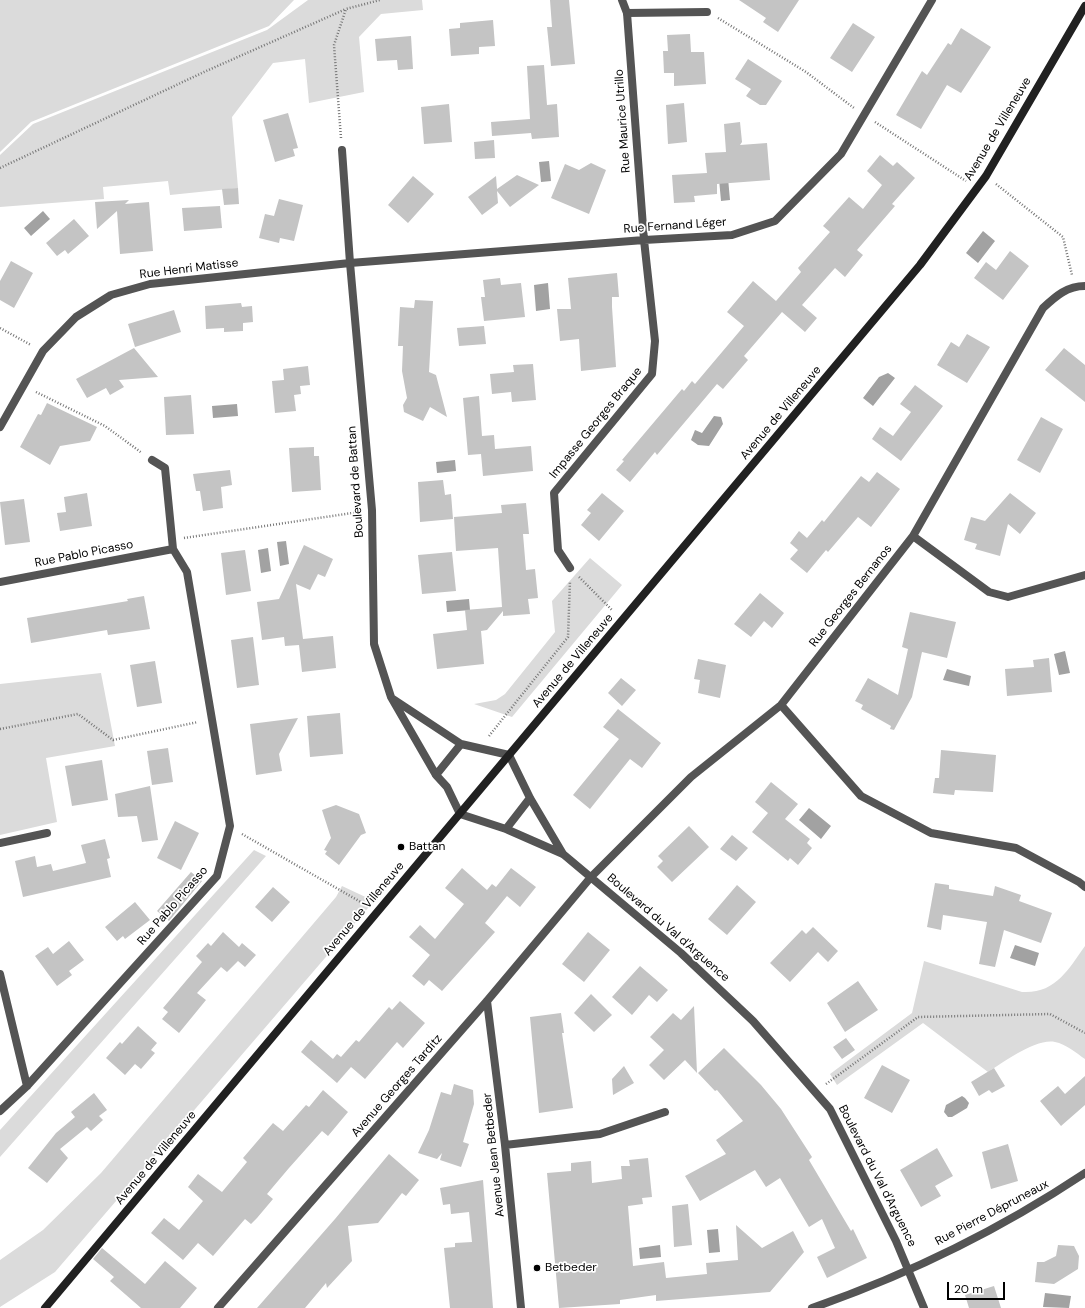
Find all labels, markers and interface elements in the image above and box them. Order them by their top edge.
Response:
street label: Rue Maurice Utrillo [612,69,634,173]
street label: Avenue de Villeneuve [961,75,1035,183]
street label: Rue Fernand Léger [623,215,727,237]
street label: Rue Henri Matisse [139,256,239,282]
street label: Avenue de Villeneuve [738,363,824,463]
street label: Impasse Georges Braque [547,365,645,481]
street label: Boulevard de Battan [345,426,367,538]
street label: Rue Pablo Picasso [33,537,135,571]
street label: Rue Georges Bernanos [807,542,895,650]
street label: Avenue de Villeneuve [530,611,616,711]
place label: Battan [409,840,445,854]
marker: Battan [396,842,406,852]
street label: Avenue de Villeneuve [321,859,407,959]
street label: Rue Pablo Picasso [135,863,211,949]
street label: Boulevard du Val d'Arguence [604,871,732,985]
street label: Avenue Georges Tarditz [349,1032,445,1140]
street label: Avenue Jean Betbeder [480,1092,508,1218]
street label: Boulevard du Val d'Arguence [835,1103,919,1249]
street label: Avenue de Villeneuve [113,1108,199,1208]
street label: Rue Pierre Dépruneaux [933,1177,1051,1249]
place label: Betbeder [545,1261,597,1275]
marker: Betbeder [532,1263,542,1273]
scale bar [949,1274,1007,1300]
text: 20 m [954,1281,983,1297]

